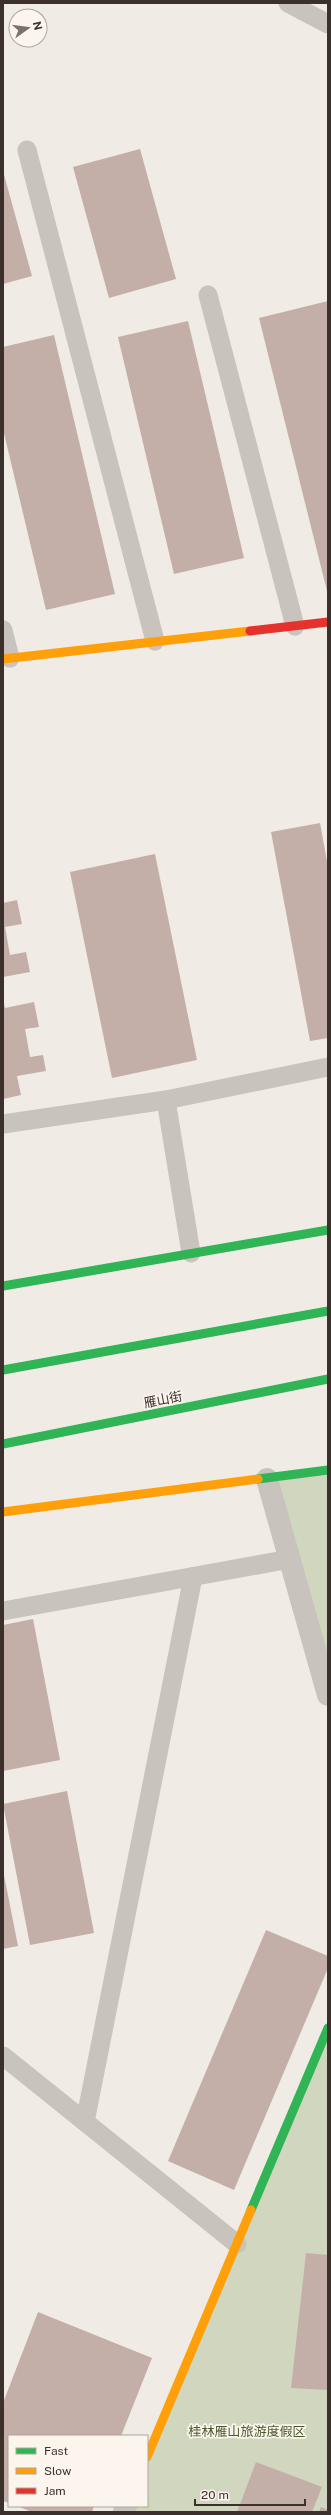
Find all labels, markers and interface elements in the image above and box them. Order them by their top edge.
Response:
north arrow [8,8,48,48]
text: N [31,20,45,31]
street label: 雁山街 [143,1388,184,1411]
park label: 桂林雁山旅游度假区 [188,2424,306,2439]
legend [8,2435,148,2507]
text: Fast [44,2444,69,2458]
text: Slow [44,2464,72,2478]
scale bar [195,2481,305,2507]
text: Jam [44,2484,66,2498]
text: 20 m [201,2488,229,2502]

